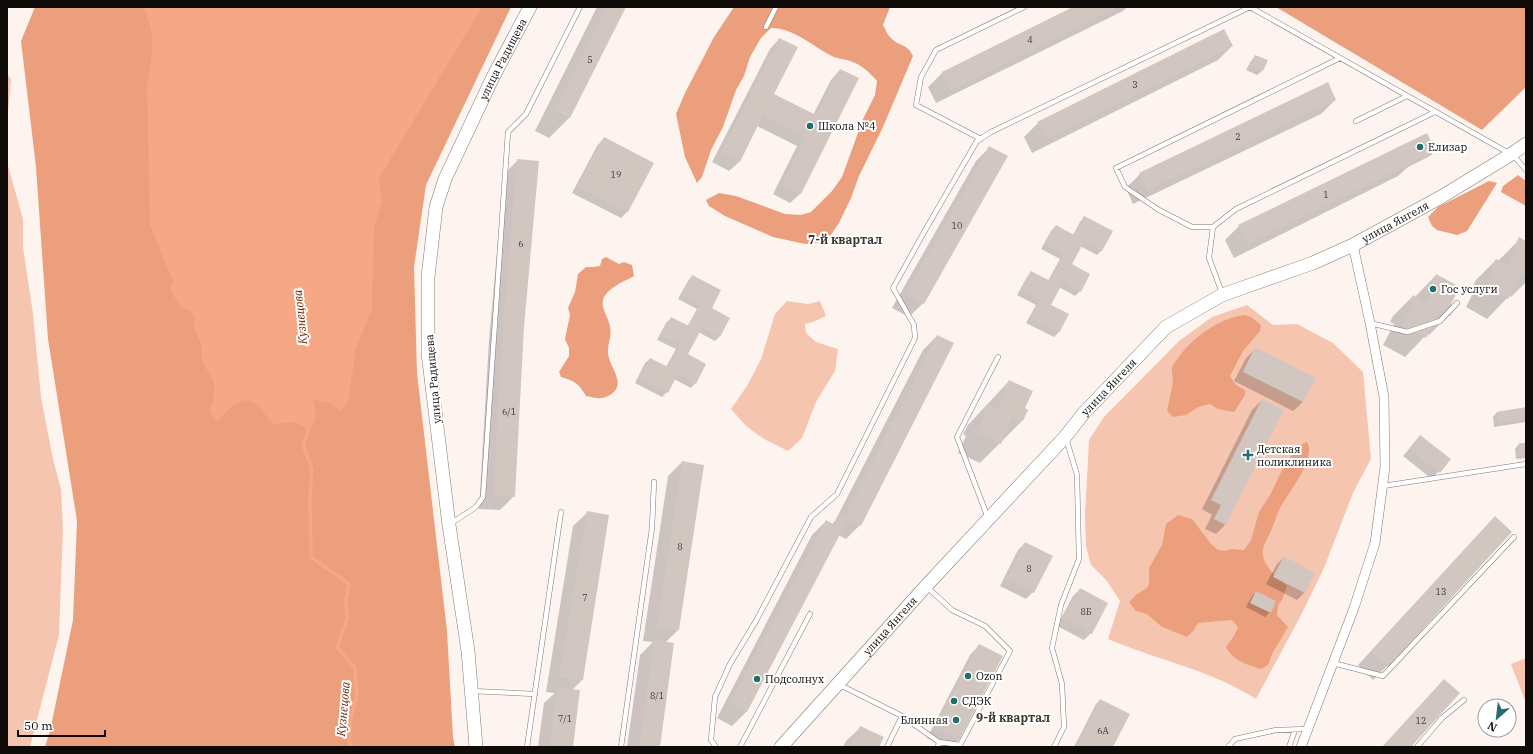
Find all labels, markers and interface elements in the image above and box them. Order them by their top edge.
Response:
street label: улица Радищева [476,16,530,102]
house number: 4 [1027,34,1033,45]
house number: 5 [587,54,593,65]
house number: 3 [1132,79,1138,90]
place label: Школа №4 [818,119,876,133]
marker: Школа №4 [805,121,815,131]
house number: 2 [1235,131,1241,142]
place label: Елизар [1428,140,1468,154]
marker: Елизар [1415,142,1425,152]
house number: 19 [611,169,621,180]
house number: 1 [1323,189,1329,200]
street label: улица Янгеля [1360,198,1431,246]
house number: 10 [952,220,962,231]
district label: 7-й квартал [808,232,882,247]
house number: 6 [518,238,524,249]
place label: Гос услуги [1441,282,1498,296]
marker: Гос услуги [1428,284,1438,294]
water label: Кузнецова [290,288,310,346]
street label: улица Радищева [422,334,444,424]
street label: улица Янгеля [1078,355,1139,419]
house number: 6/1 [502,406,516,417]
place label: Детская поликлиника [1257,442,1332,469]
marker: Детская поликлиника [1242,449,1254,461]
house number: 8 [677,541,683,552]
house number: 8 [1026,563,1032,574]
house number: 13 [1436,586,1446,597]
house number: 7 [582,592,588,603]
street label: улица Янгеля [860,594,920,658]
house number: 8Б [1081,606,1092,617]
place label: Ozon [976,669,1003,683]
marker: Ozon [963,671,973,681]
place label: Подсолнух [765,672,824,686]
marker: Подсолнух [752,674,762,684]
water label: Кузнецова [333,680,353,738]
house number: 8/1 [650,690,664,701]
place label: СДЭК [962,694,992,708]
marker: СДЭК [949,696,959,706]
north arrow [1477,698,1517,738]
district label: 9-й квартал [976,710,1050,725]
scale bar [18,712,105,738]
house number: 7/1 [558,713,572,724]
place label: Блинная [900,713,948,727]
marker: Блинная [951,715,961,725]
house number: 12 [1416,715,1426,726]
text: 50 m [24,718,53,733]
text: N [1485,718,1499,735]
house number: 6А [1097,725,1110,736]

